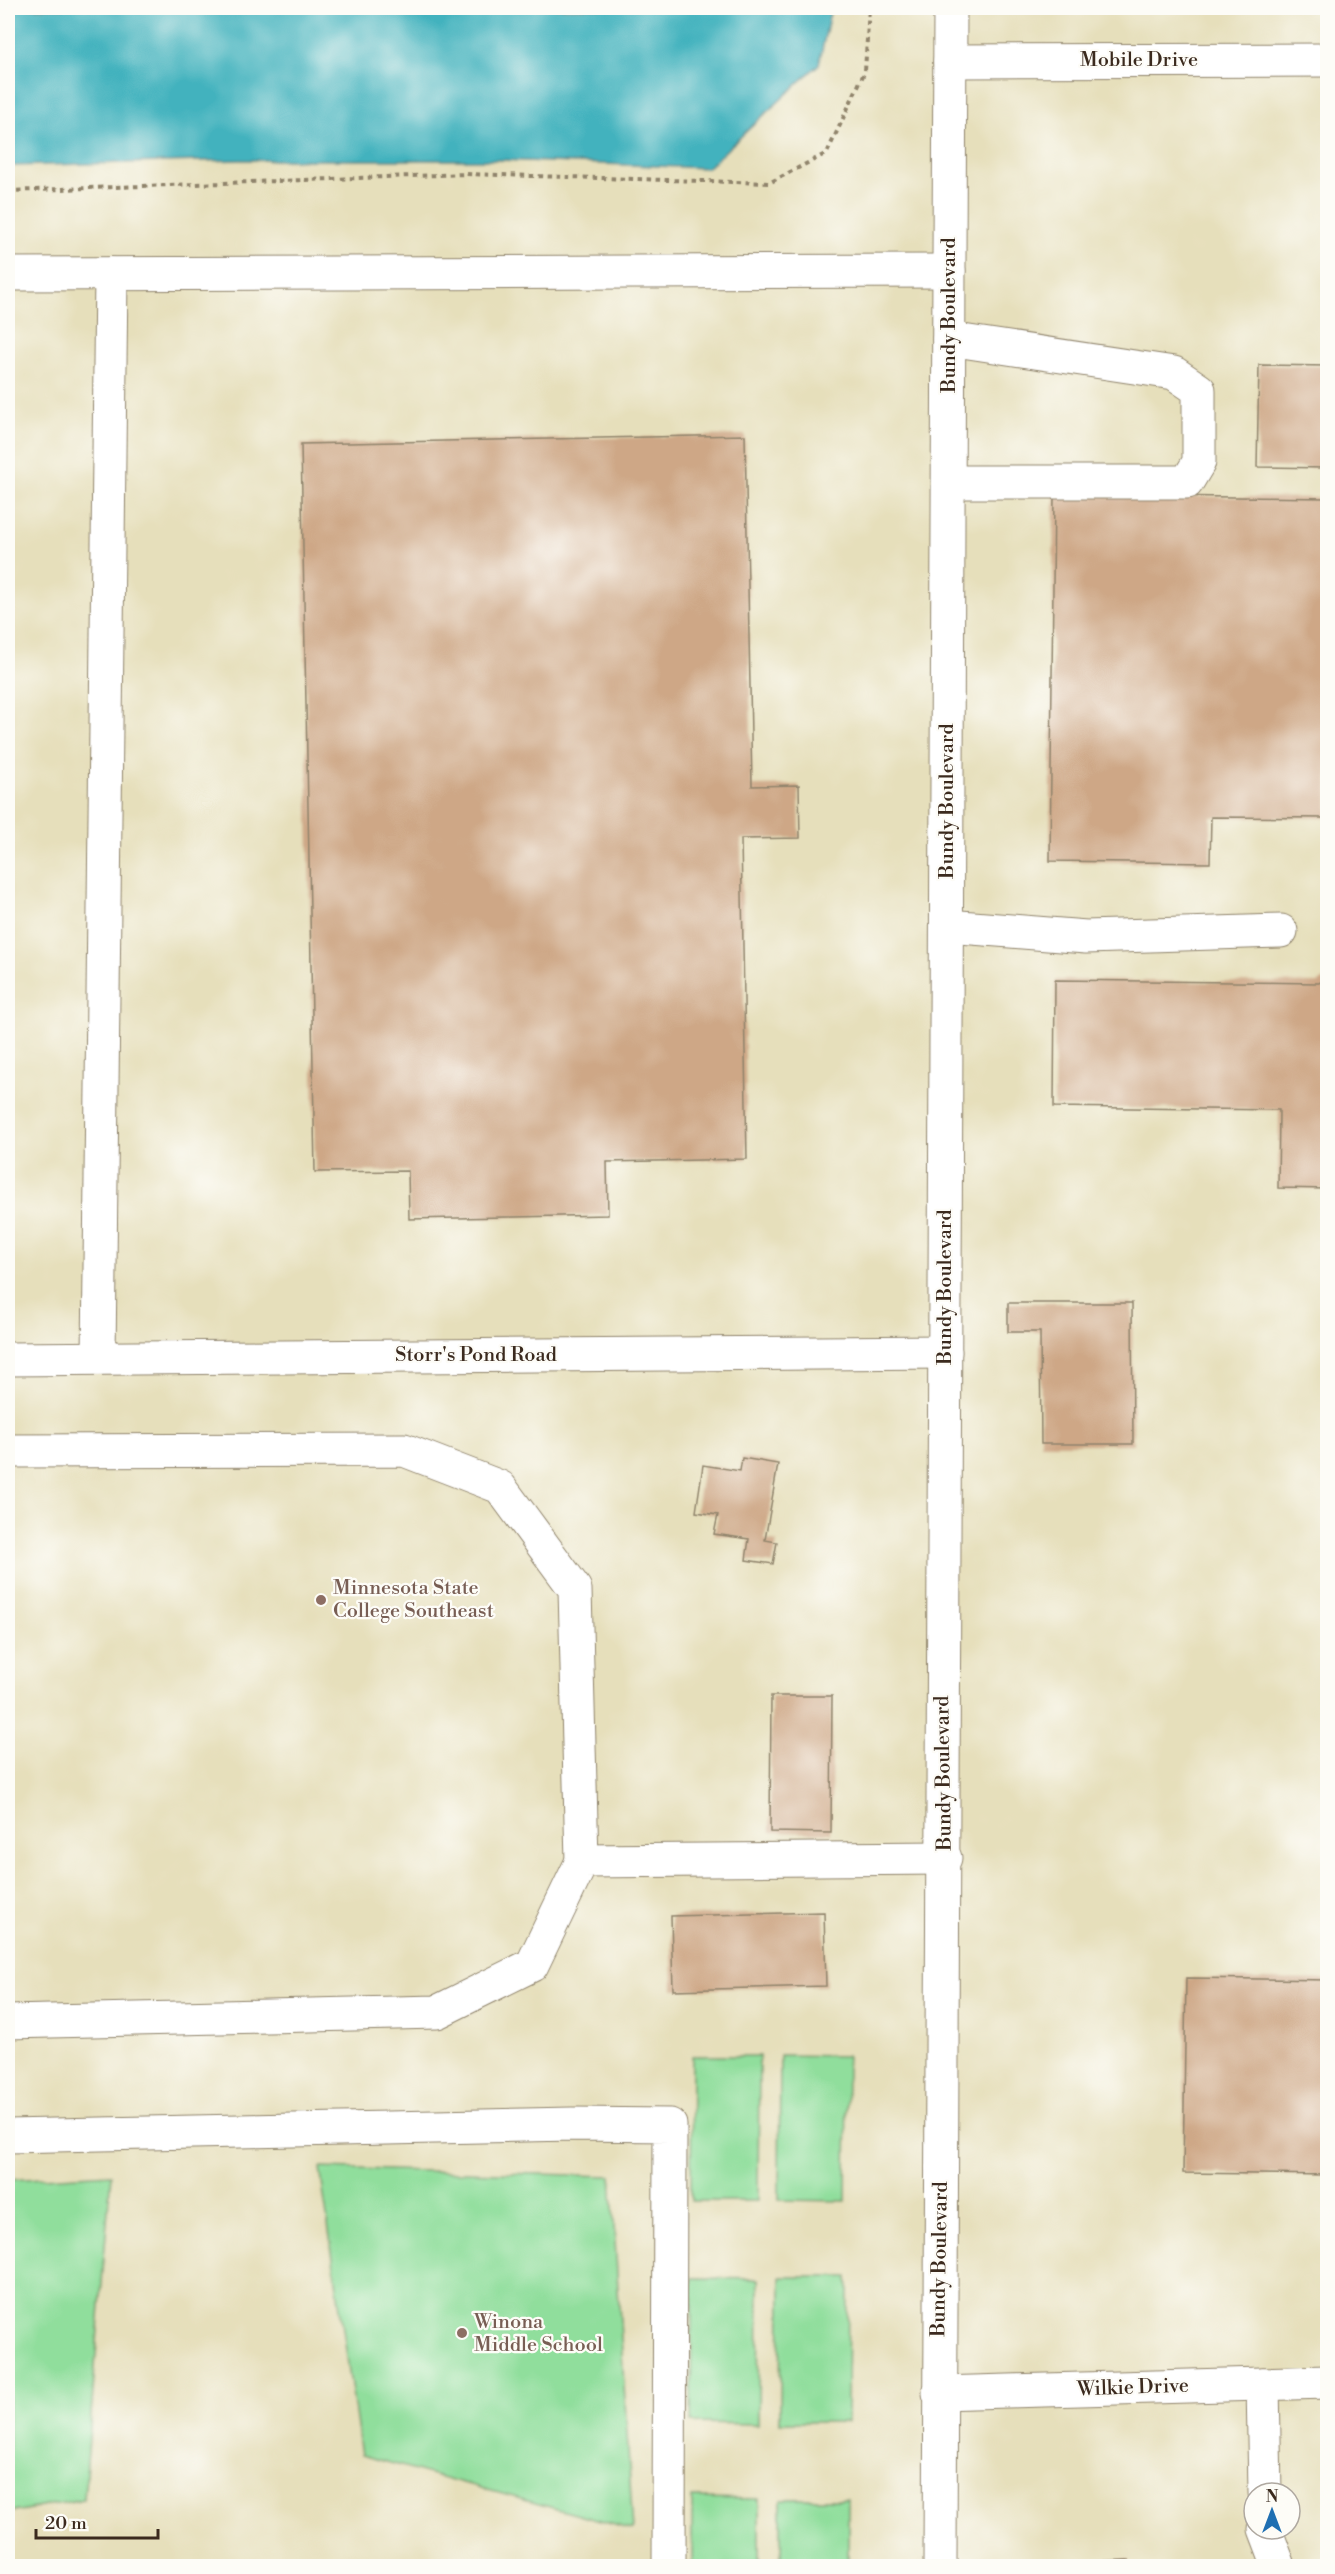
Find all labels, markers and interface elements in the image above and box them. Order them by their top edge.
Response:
street label: Mobile Drive [1080,48,1198,73]
street label: Bundy Boulevard [937,237,962,394]
street label: Bundy Boulevard [935,723,960,880]
street label: Bundy Boulevard [933,1209,958,1366]
street label: Storr's Pond Road [395,1343,558,1368]
place label: Minnesota State College Southeast [333,1576,494,1624]
marker: Minnesota State College Southeast [314,1593,328,1607]
street label: Bundy Boulevard [930,1695,958,1852]
street label: Bundy Boulevard [926,2181,954,2338]
place label: Winona Middle School [473,2310,603,2358]
marker: Winona Middle School [455,2326,469,2340]
street label: Wilkie Drive [1076,2374,1189,2402]
north arrow [1242,2481,1302,2541]
text: N [1266,2487,1279,2507]
scale bar [36,2502,158,2540]
text: 20 m [45,2512,87,2535]

